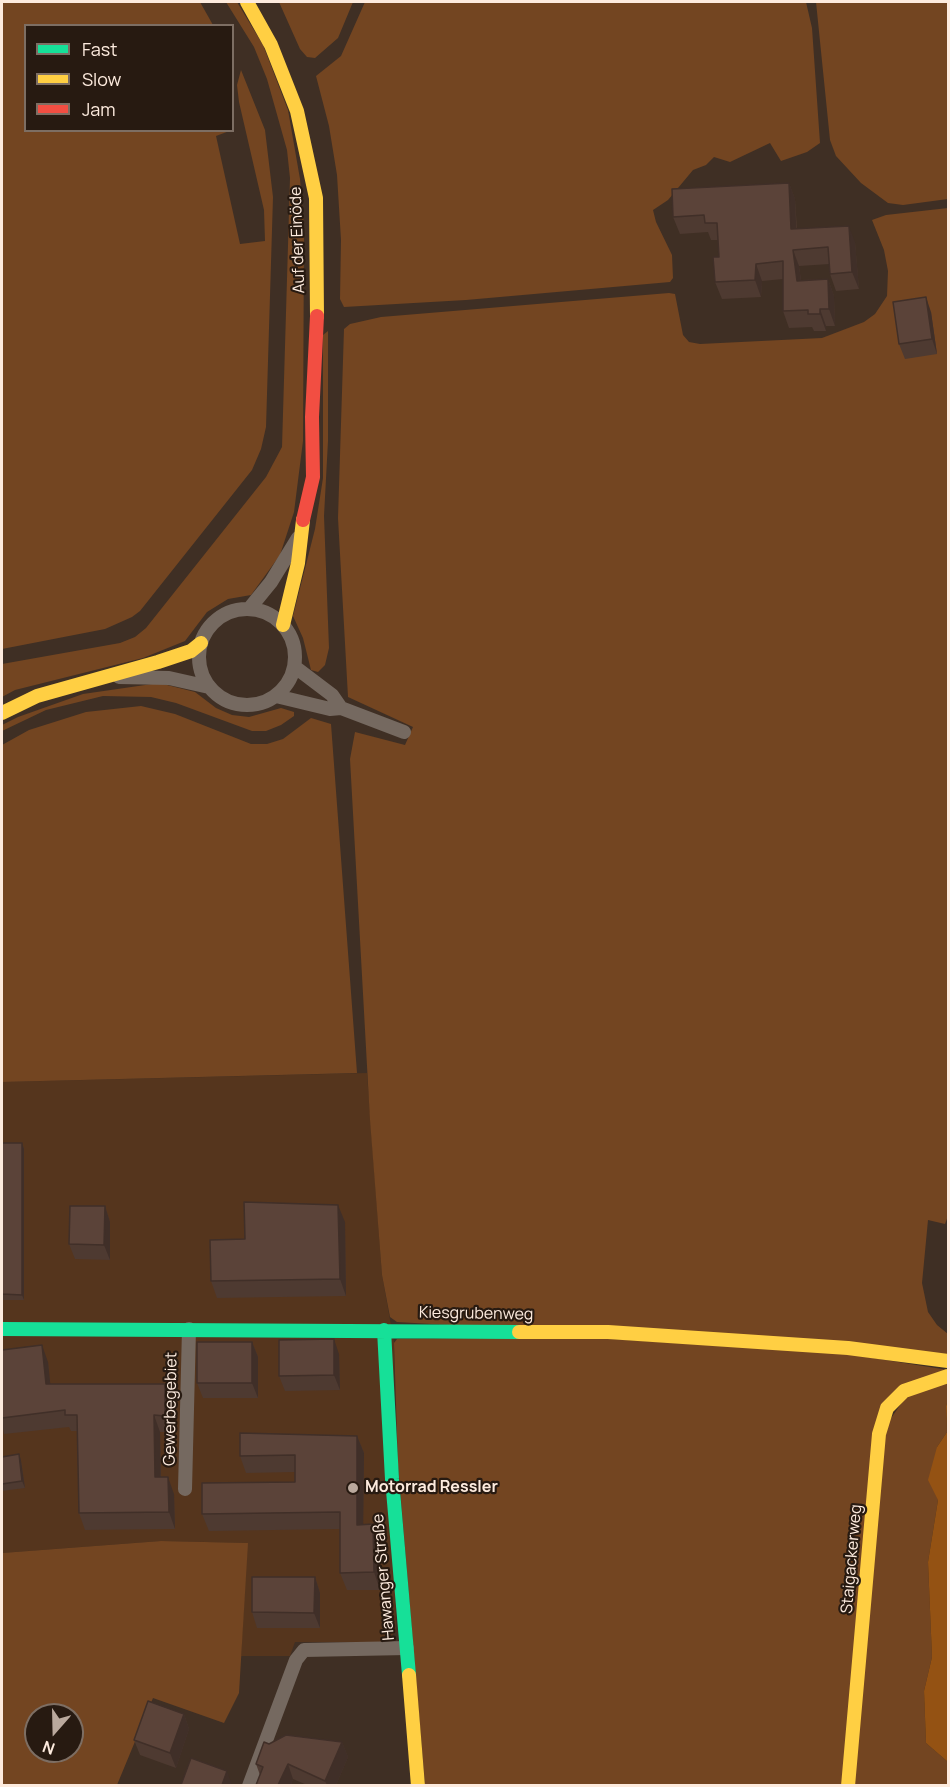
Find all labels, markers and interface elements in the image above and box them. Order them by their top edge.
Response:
legend [24,24,234,132]
text: Fast [82,37,117,61]
text: Slow [82,67,121,91]
text: Jam [82,97,116,121]
street label: Auf der Einöde [287,186,309,294]
street label: Kiesgrubenweg [419,1303,533,1325]
street label: Gewerbegebiet [160,1352,182,1466]
place label: Motorrad Ressler [365,1478,498,1498]
marker: Motorrad Ressler [346,1481,360,1495]
street label: Staigackerweg [838,1503,866,1615]
street label: Hawanger Straße [369,1513,399,1641]
north arrow [24,1703,84,1763]
text: N [39,1736,58,1760]

